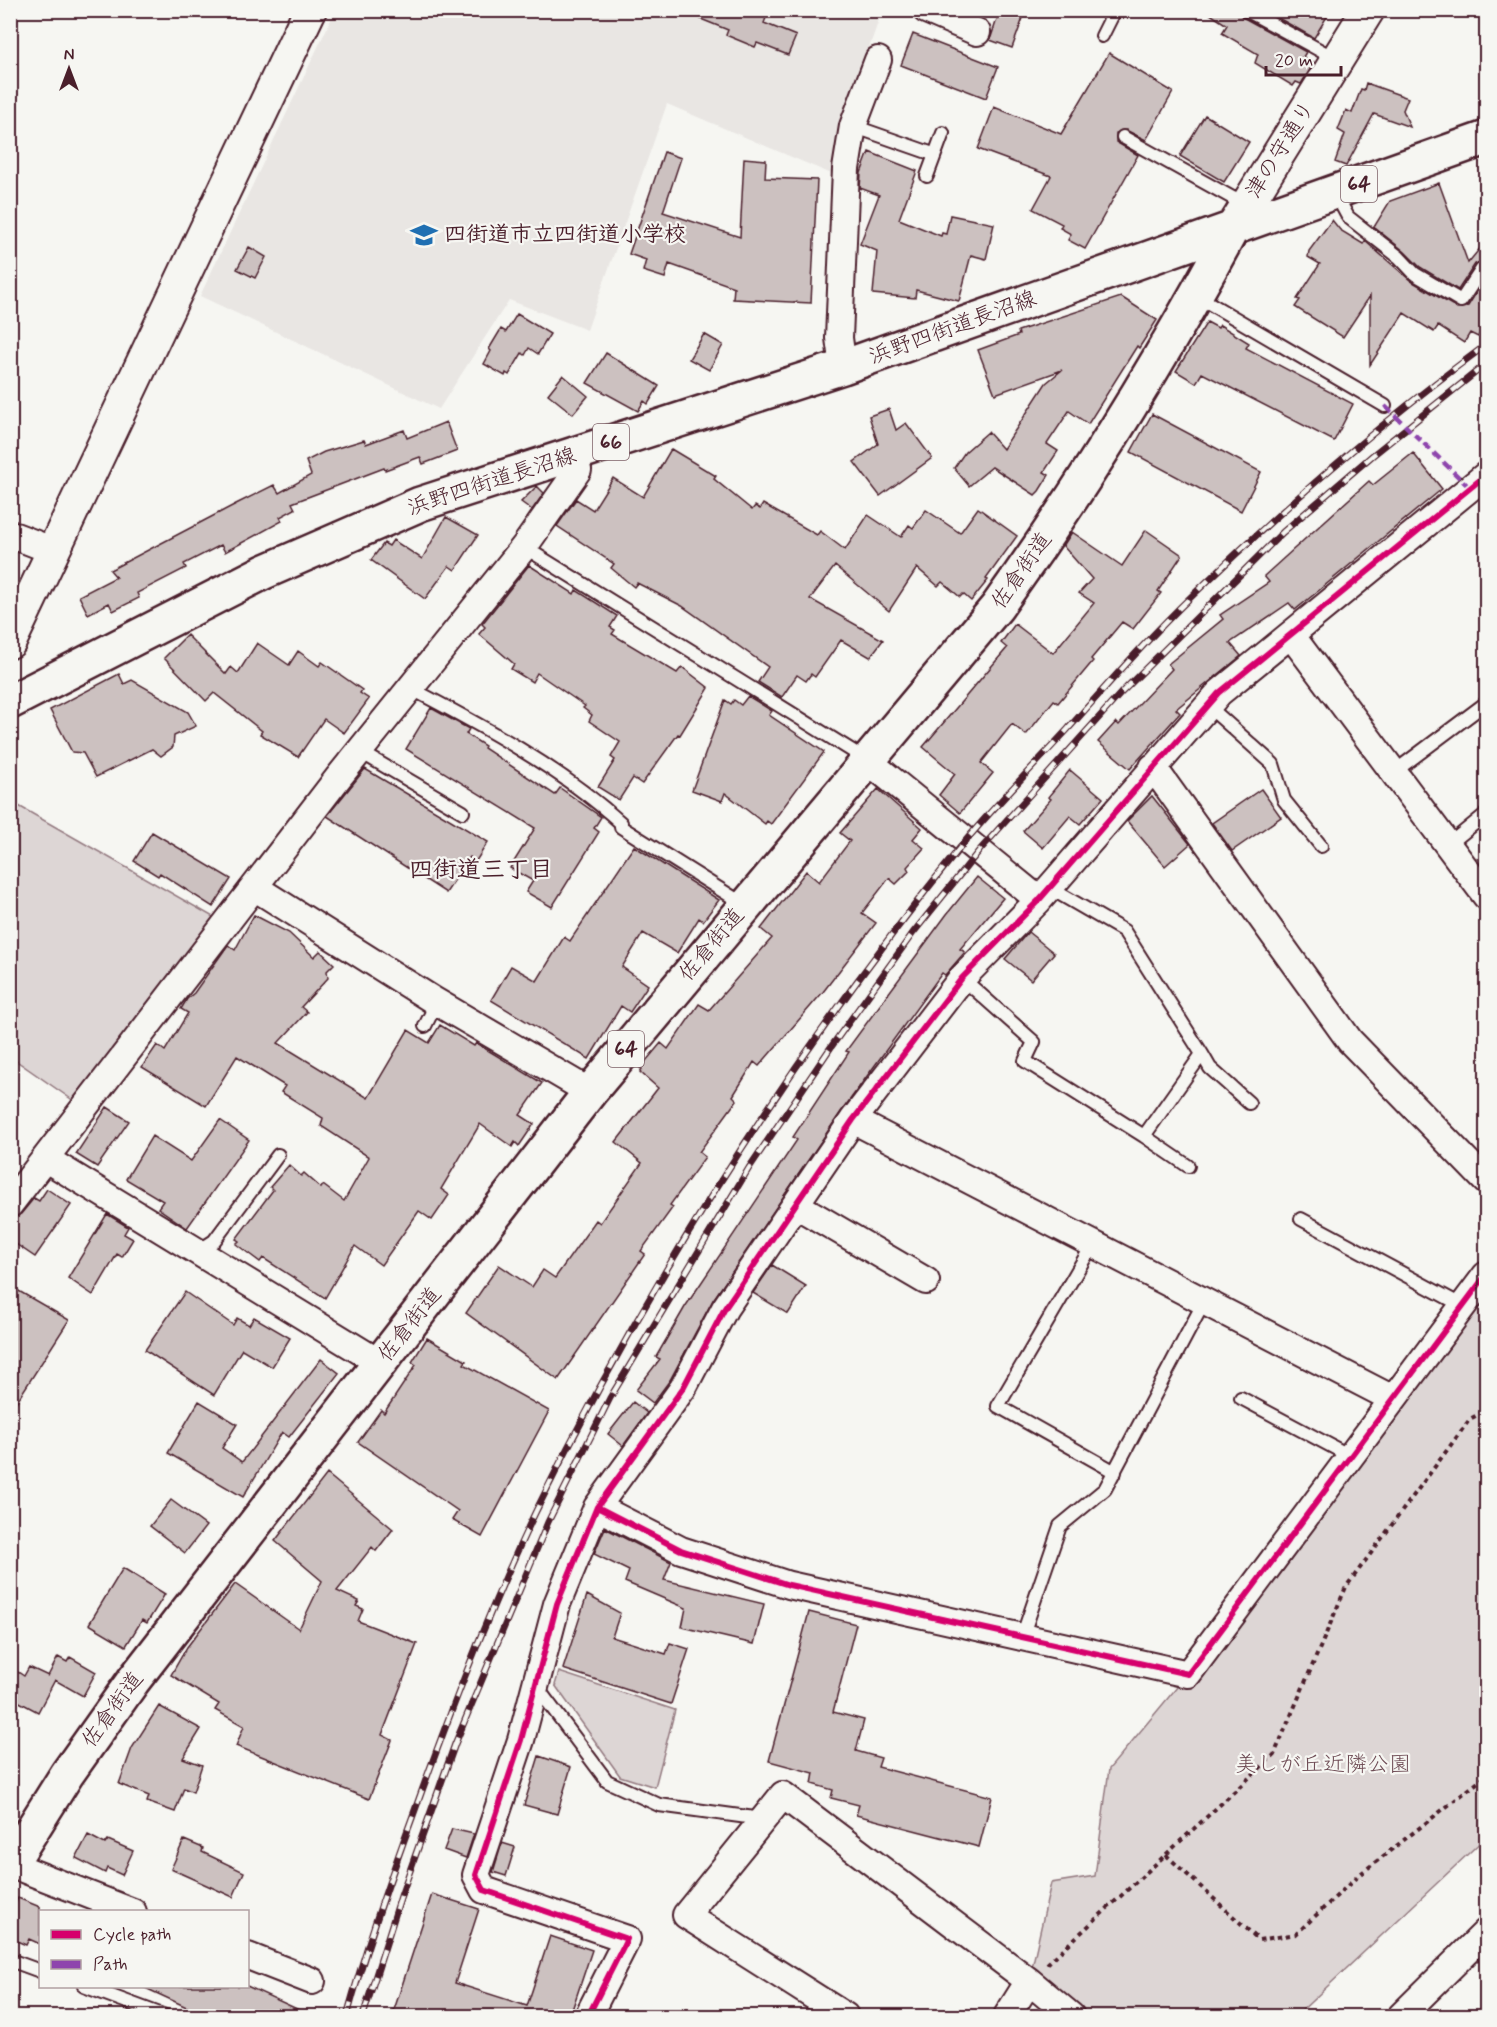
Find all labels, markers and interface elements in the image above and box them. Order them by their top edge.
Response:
north arrow [39,39,99,99]
scale bar [1266,39,1341,77]
text: N [64,45,74,66]
text: 20 m [1275,49,1313,73]
street label: 津の守通り [1240,96,1322,204]
road number: 64 [1341,166,1377,202]
school or university icon: 四街道市立四街道小学校 [409,220,439,250]
place label: 四街道市立四街道小学校 [444,221,686,249]
street label: 浜野四街道長沼線 [866,285,1040,371]
road number: 66 [593,424,629,460]
street label: 浜野四街道長沼線 [404,441,580,523]
street label: 佐倉街道 [985,527,1059,615]
district label: 四街道三丁目 [409,855,553,886]
street label: 佐倉街道 [673,902,751,988]
road number: 64 [608,1031,644,1067]
street label: 佐倉街道 [372,1282,448,1368]
street label: 佐倉街道 [76,1666,150,1754]
park label: 美しが丘近隣公園 [1235,1751,1411,1779]
legend [39,1910,249,1988]
text: Cycle path [93,1923,171,1947]
text: Path [93,1953,128,1977]

